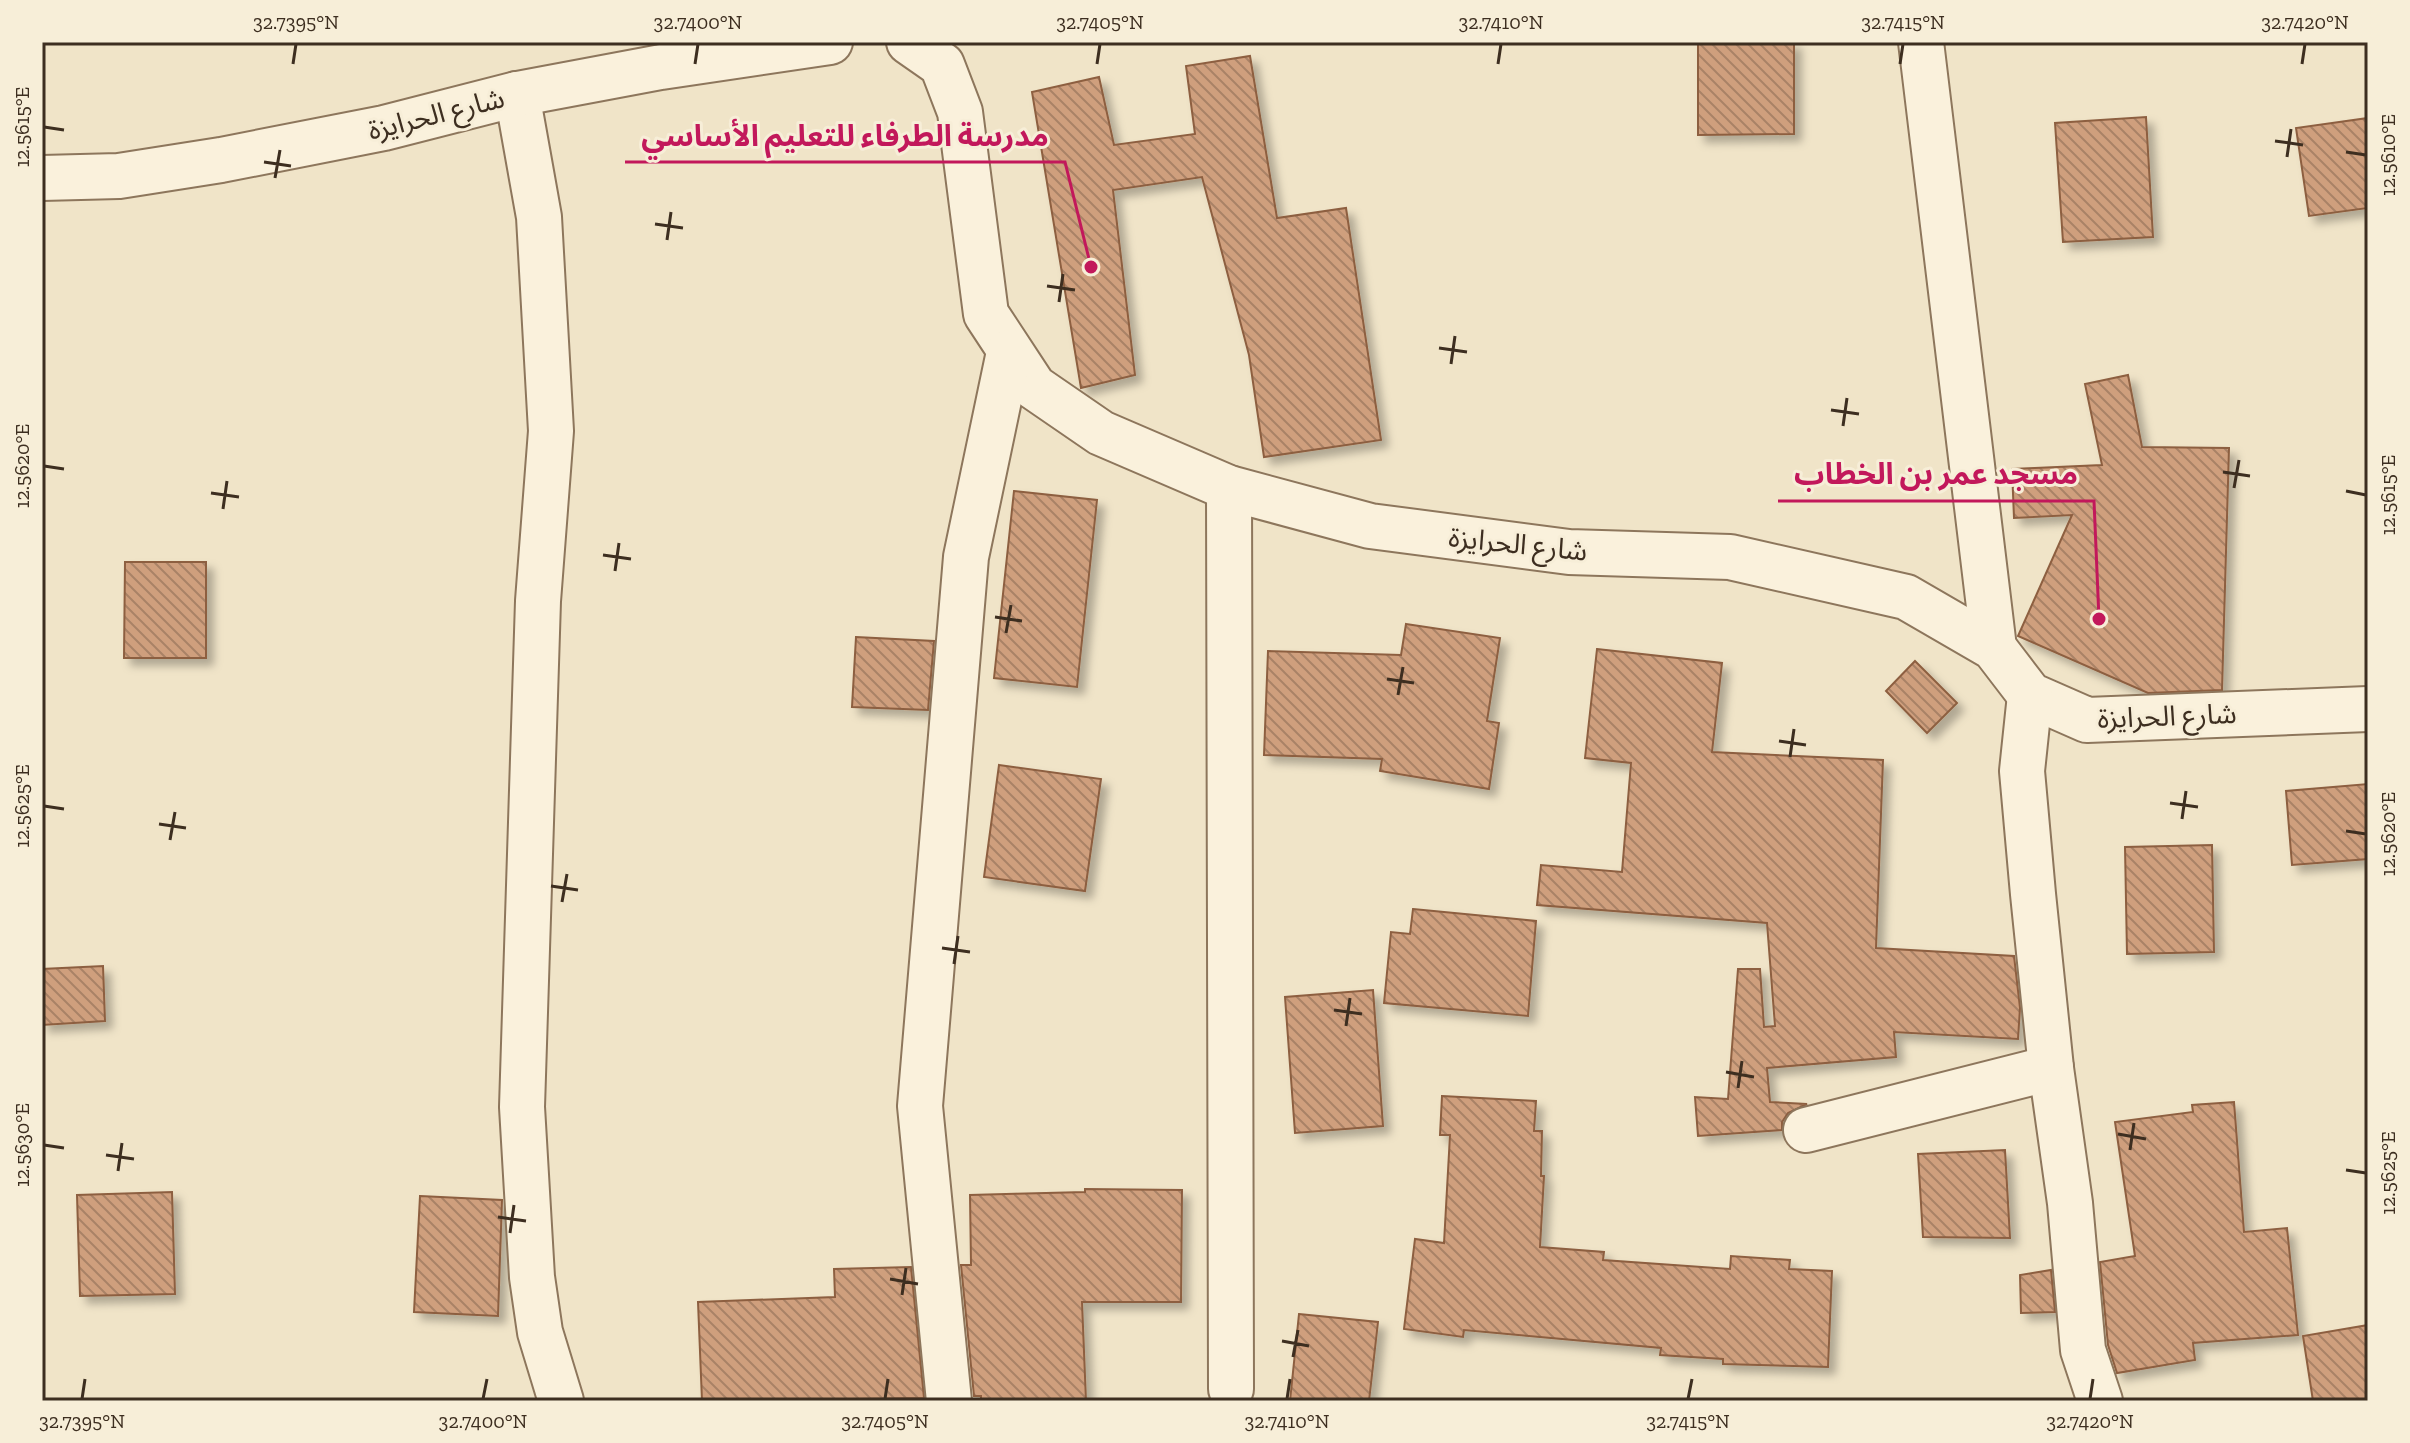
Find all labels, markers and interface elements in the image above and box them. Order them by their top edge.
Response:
text: 32.7395°N [253,10,339,34]
text: 32.7400°N [654,10,743,34]
text: 32.7405°N [1056,10,1144,34]
text: 32.7410°N [1459,10,1544,34]
text: 32.7415°N [1861,10,1945,34]
text: 32.7420°N [2261,10,2349,34]
street label: شارع الحرايزة [364,81,509,151]
text: 12.5615°E [10,87,34,167]
callout: مدرسة الطرفاء للتعليم الأساسي [625,108,1065,162]
text: 12.5610°E [2376,114,2400,196]
text: مدرسة الطرفاء للتعليم الأساسي [641,118,1049,160]
text: 12.5620°E [10,424,34,508]
callout: مسجد عمر بن الخطاب [1778,447,2094,501]
text: 12.5615°E [2376,455,2400,535]
text: مسجد عمر بن الخطاب [1794,456,2078,492]
street label: شارع الحرايزة [1447,520,1589,572]
street label: شارع الحرايزة [2097,697,2237,739]
text: 12.5625°E [10,764,34,848]
text: 12.5620°E [2376,792,2400,876]
text: 12.5630°E [10,1103,34,1187]
text: 12.5625°E [2376,1131,2400,1215]
text: 32.7395°N [39,1409,125,1433]
text: 32.7400°N [439,1409,528,1433]
text: 32.7405°N [841,1409,929,1433]
text: 32.7410°N [1245,1409,1330,1433]
text: 32.7415°N [1646,1409,1730,1433]
text: 32.7420°N [2046,1409,2134,1433]

